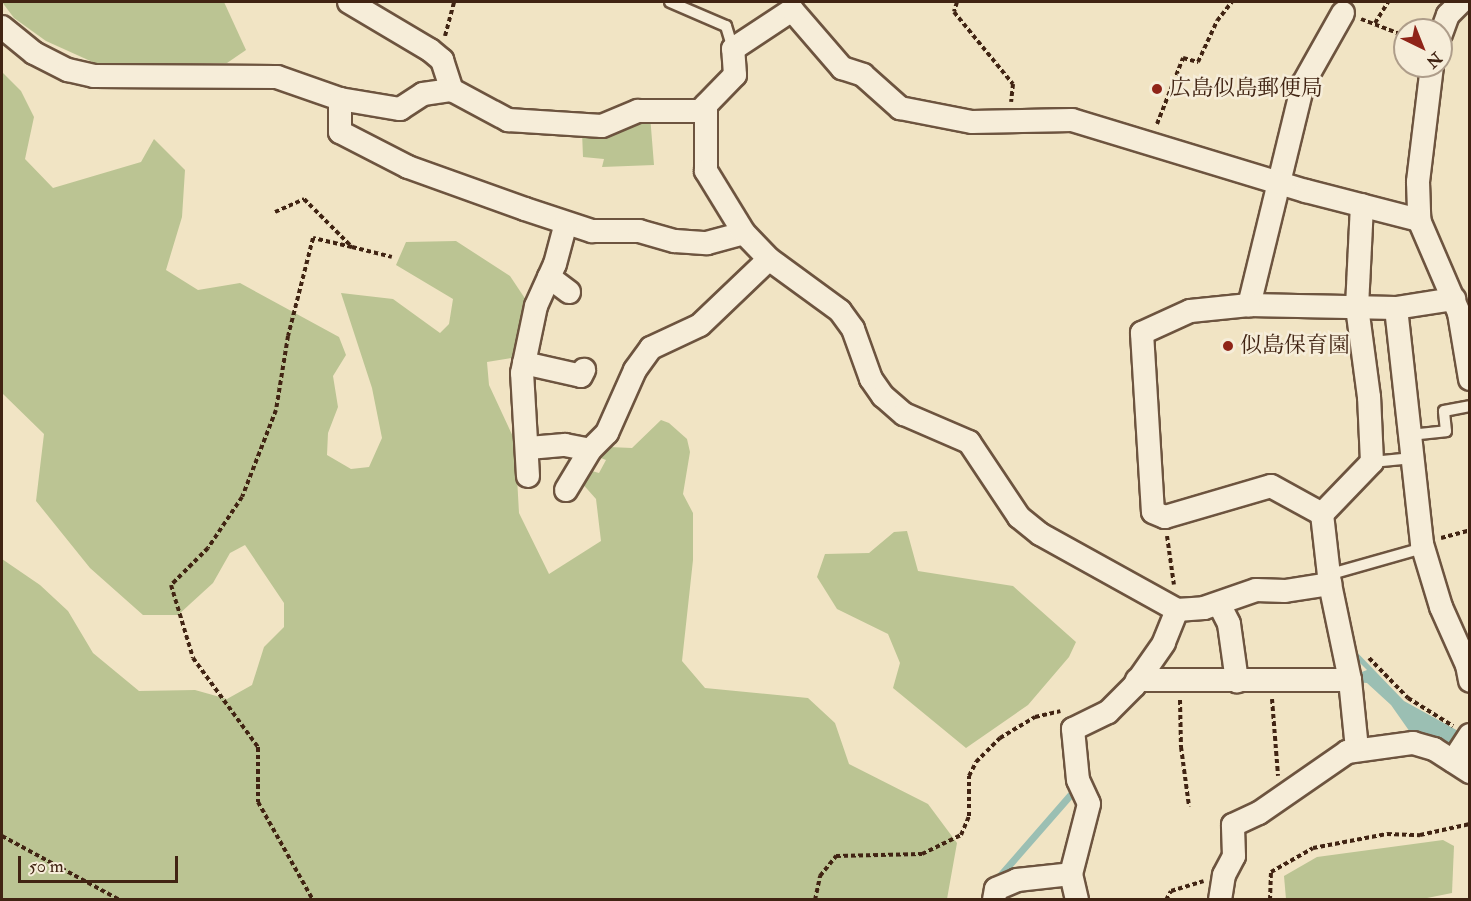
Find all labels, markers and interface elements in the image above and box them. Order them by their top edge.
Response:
north arrow [1393,18,1453,78]
text: N [1422,47,1446,72]
place label: 広島似島郵便局 [1169,76,1323,102]
marker: 広島似島郵便局 [1150,82,1164,96]
place label: 似島保育園 [1240,333,1350,359]
marker: 似島保育園 [1221,339,1235,353]
scale bar [21,844,182,882]
text: 50 m [29,855,64,878]

